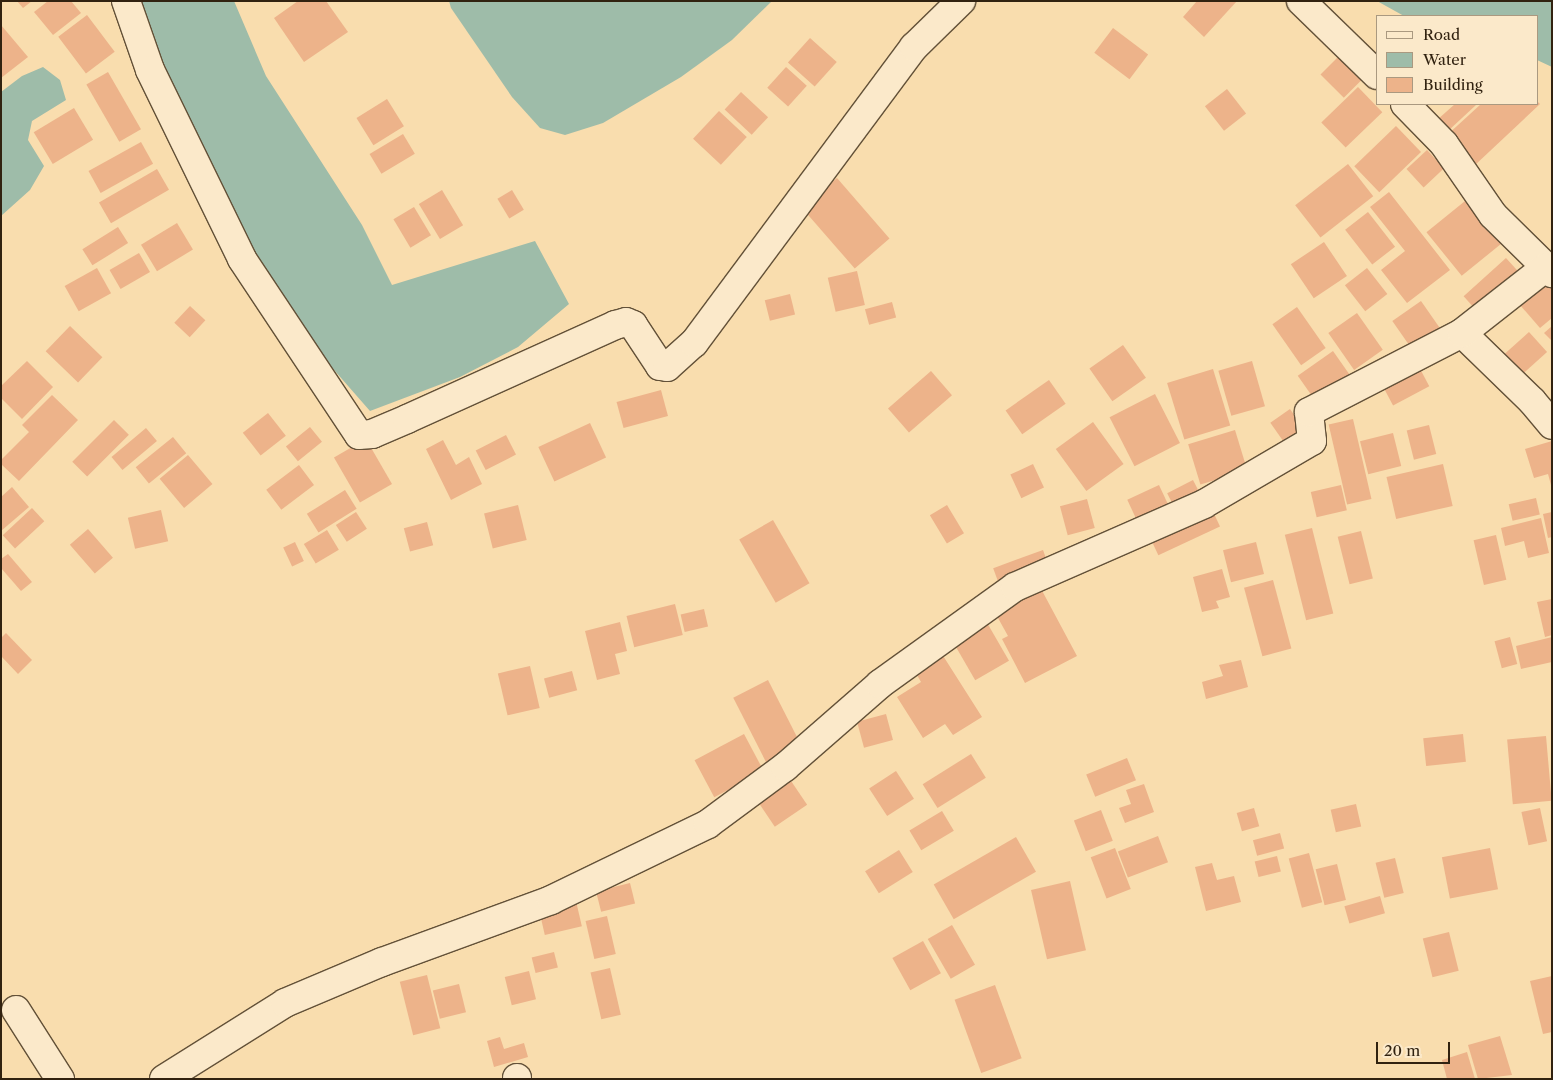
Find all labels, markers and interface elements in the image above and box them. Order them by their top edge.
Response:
legend [1376,15,1538,105]
text: Road [1423,25,1460,44]
text: Water [1423,50,1466,69]
text: Building [1423,75,1483,94]
scale bar [1378,1032,1452,1064]
text: 20 m [1384,1041,1420,1060]

